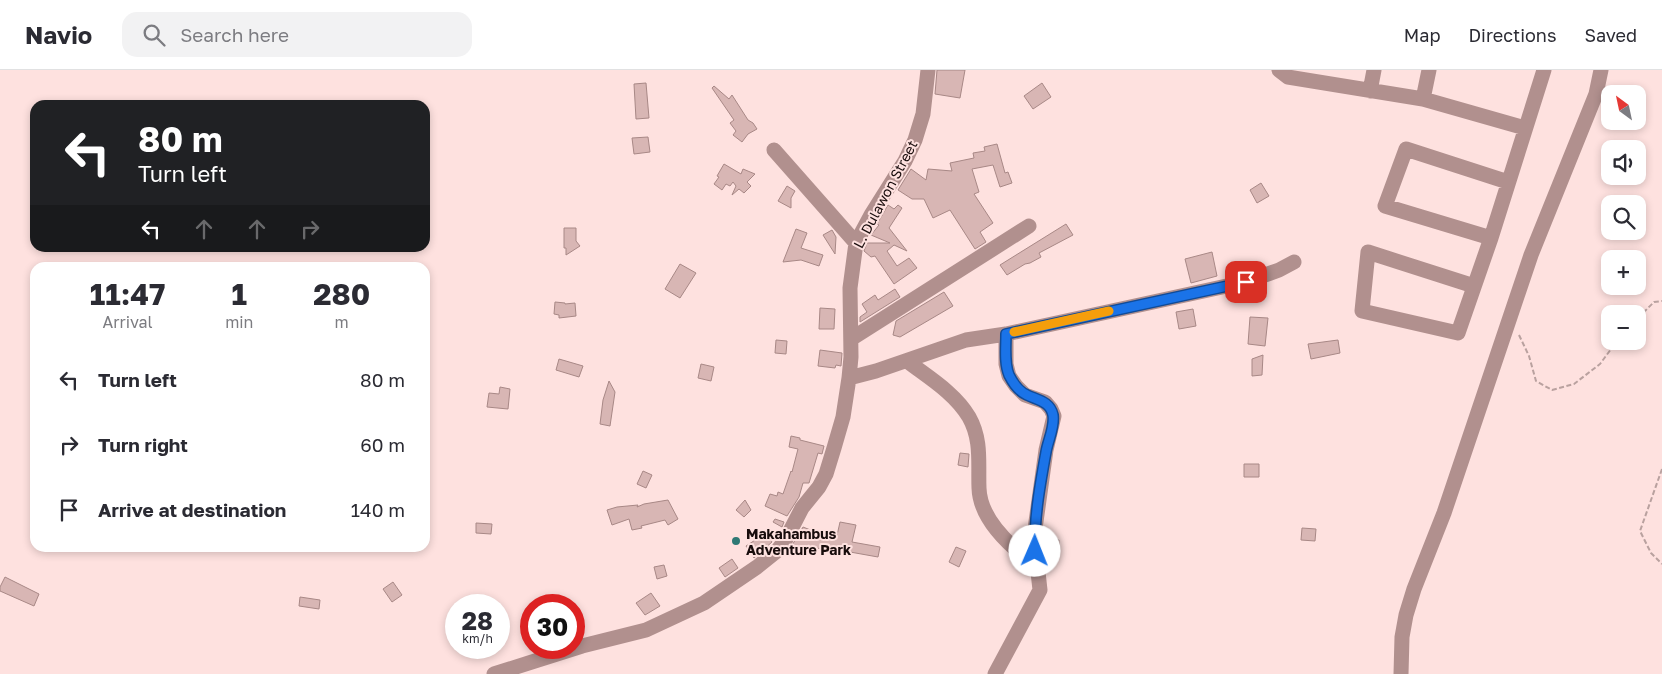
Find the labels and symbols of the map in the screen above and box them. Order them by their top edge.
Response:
north arrow [1601,85,1646,130]
street label: L. Dulawon Street [849,137,921,251]
pin [1225,261,1267,303]
position arrow [1008,524,1060,576]
place label: Makahambus Adventure Park [746,525,851,558]
marker: Makahambus Adventure Park [730,535,742,547]
speed limit sign: 30 [520,594,585,659]

